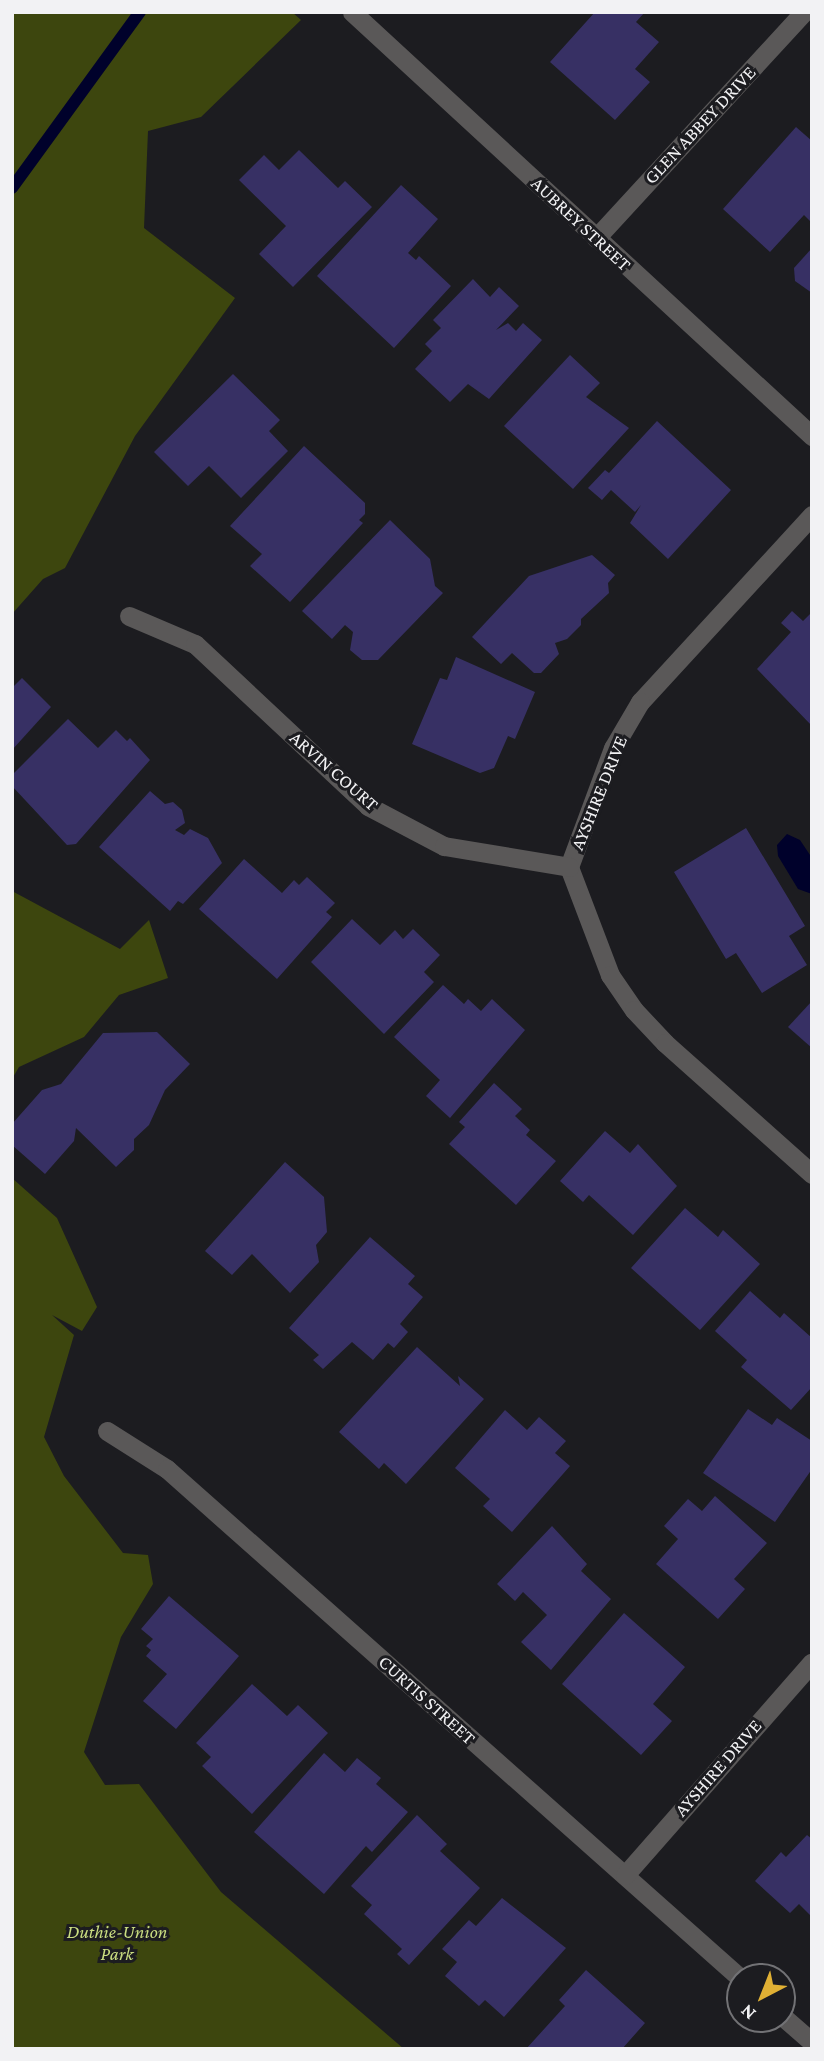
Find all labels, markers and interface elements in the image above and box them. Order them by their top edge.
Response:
street label: GLEN ABBEY DRIVE [639,61,761,189]
street label: AUBREY STREET [526,172,636,276]
street label: ARVIN COURT [285,726,383,816]
street label: AYSHIRE DRIVE [566,732,632,854]
street label: CURTIS STREET [374,1650,480,1750]
street label: AYSHIRE DRIVE [670,1715,766,1821]
park label: Duthie-Union Park [67,1921,167,1965]
north arrow [726,1963,796,2033]
text: N [736,2000,760,2025]

